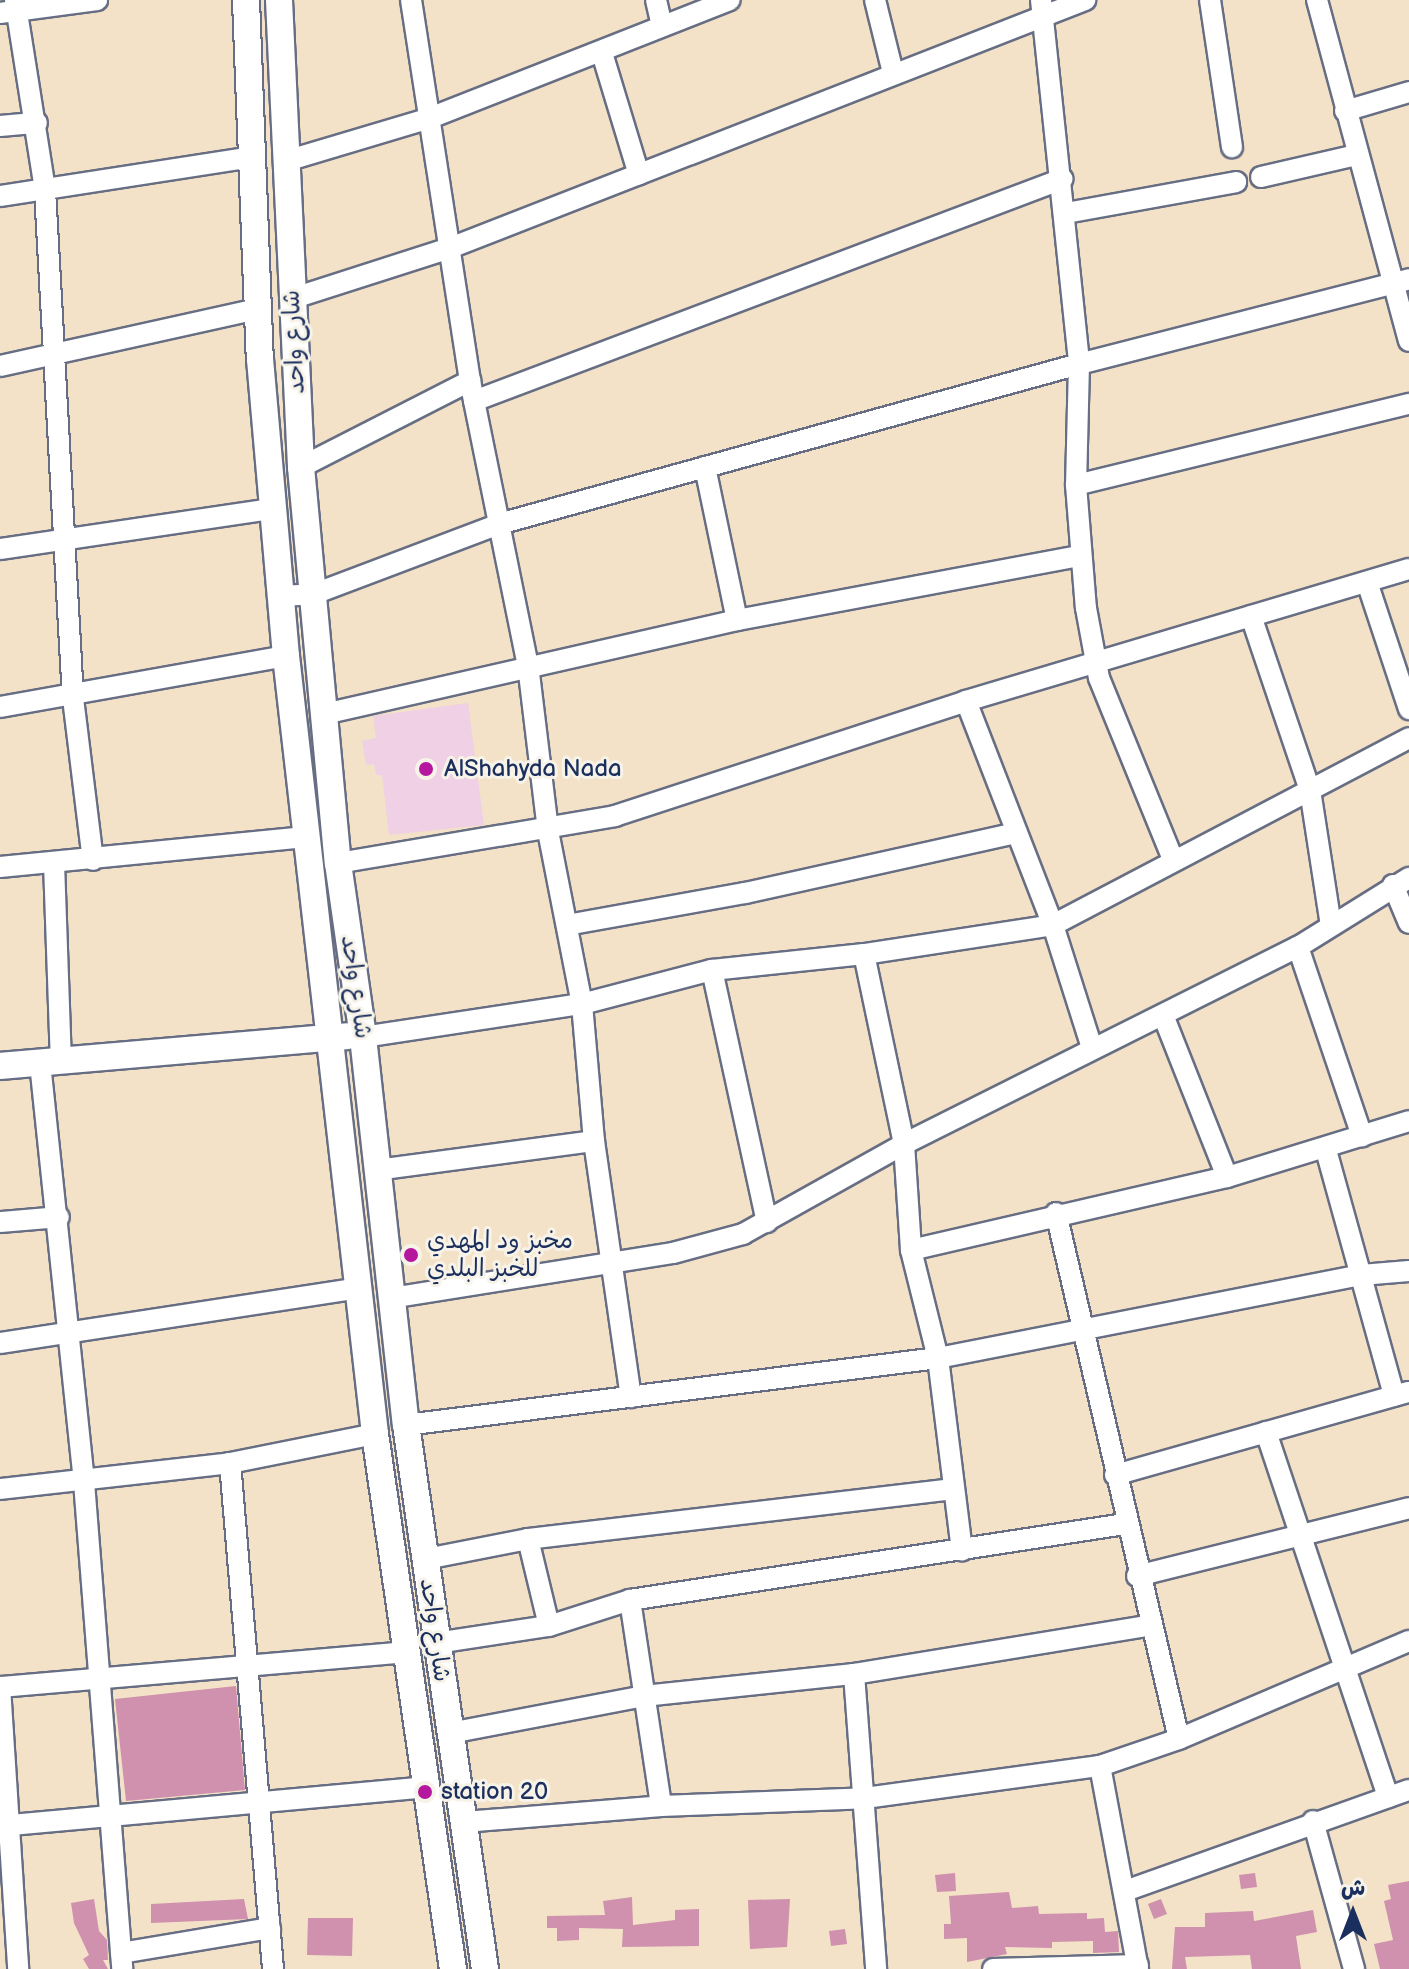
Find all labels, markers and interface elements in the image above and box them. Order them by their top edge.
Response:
street label: شارع واحد [277,289,311,395]
place label: AlShahyda Nada [444,755,622,783]
marker: AlShahyda Nada [415,758,437,780]
street label: شارع واحد [334,933,378,1041]
place label: مخبز ود المهدي للخبز البلدي [427,1227,573,1283]
marker: مخبز ود المهدي للخبز البلدي [402,1246,420,1264]
street label: شارع واحد [413,1576,457,1684]
place label: station 20 [441,1778,548,1806]
marker: station 20 [416,1783,434,1801]
north arrow [1313,1873,1393,1953]
text: ش [1341,1875,1365,1902]

